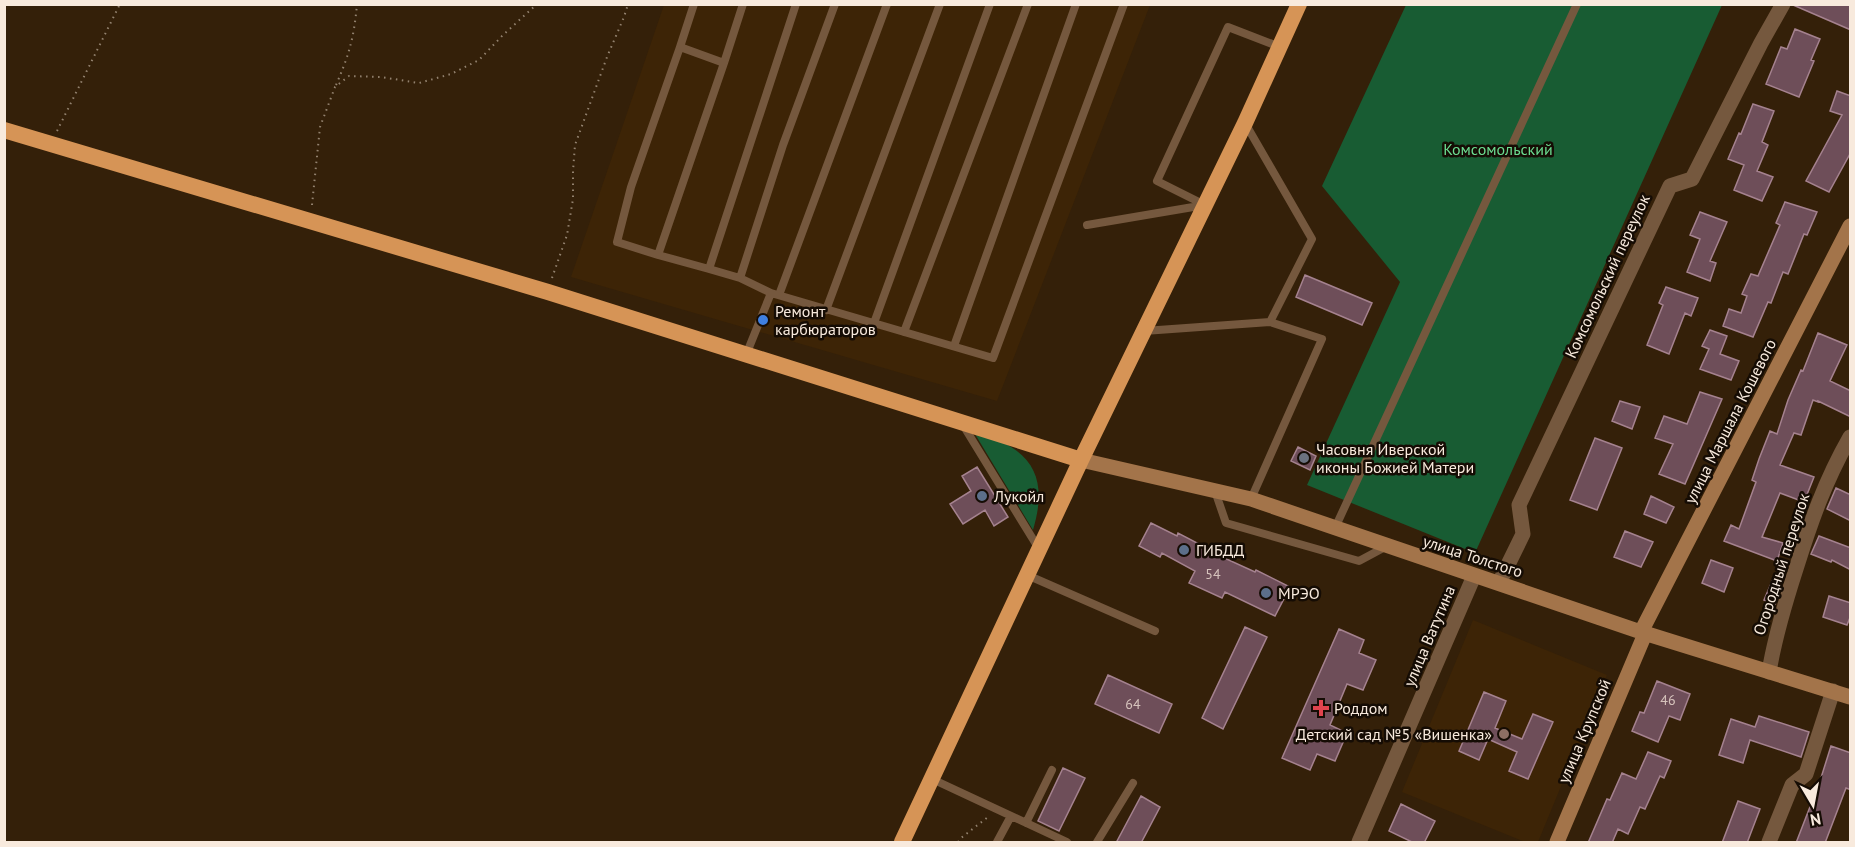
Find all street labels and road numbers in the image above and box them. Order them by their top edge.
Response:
street label: Комсомольский переулок [1560,191,1654,361]
street label: улица Маршала Кошевого [1680,335,1780,507]
street label: Огородный переулок [1749,490,1813,637]
street label: улица Толстого [1421,530,1525,582]
street label: улица Ватутина [1399,582,1459,690]
street label: улица Крупской [1553,676,1615,786]

